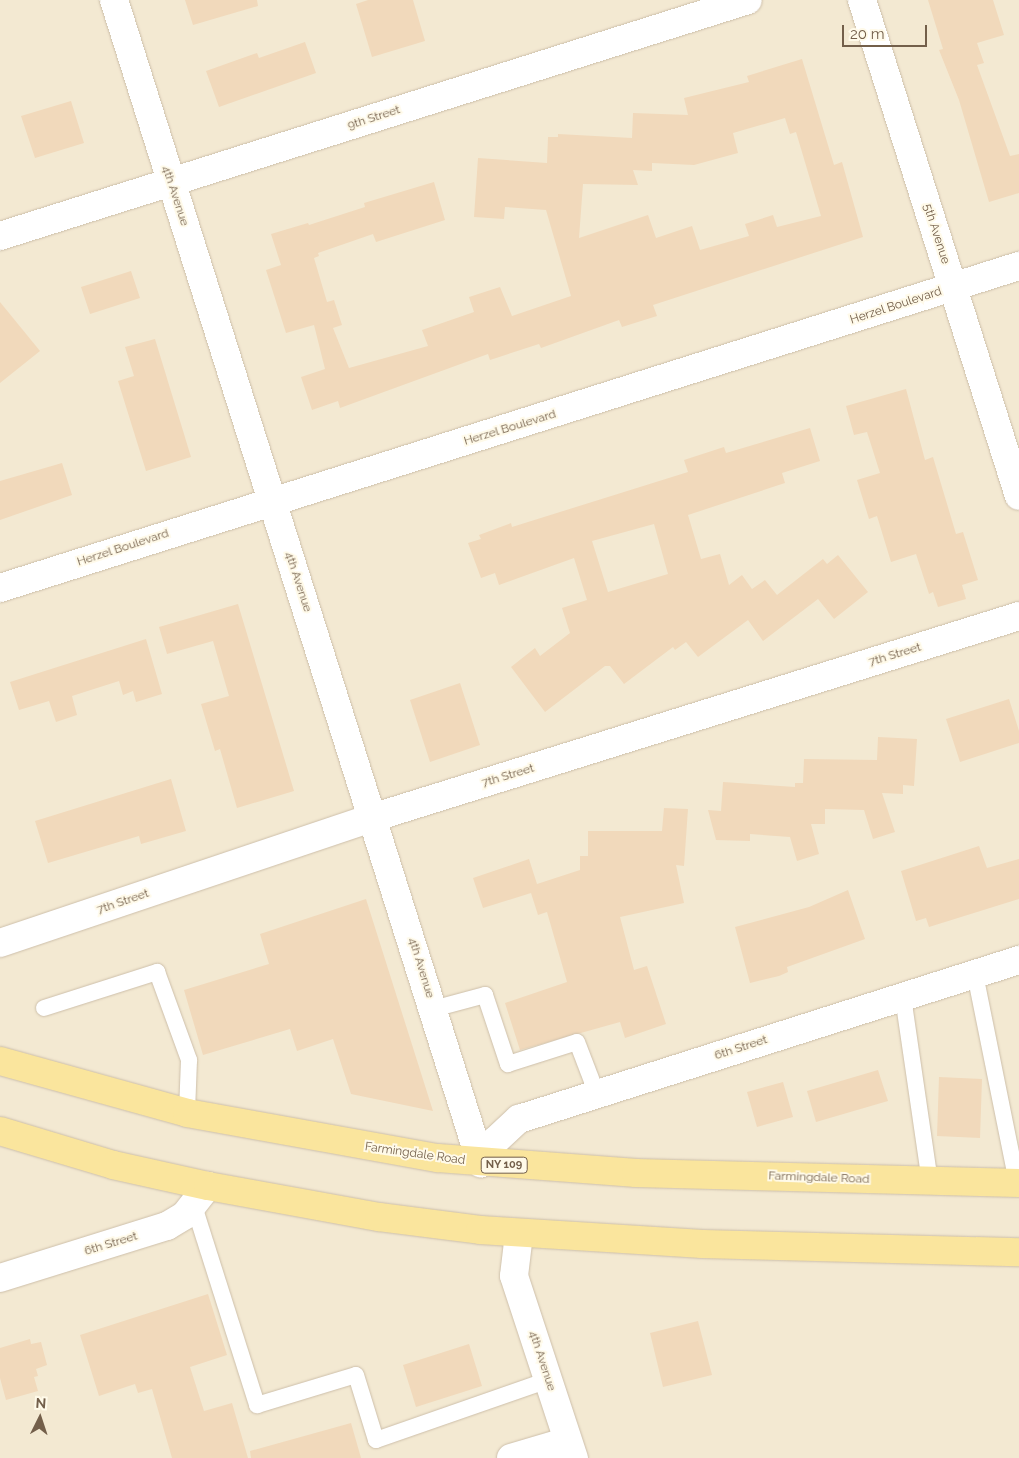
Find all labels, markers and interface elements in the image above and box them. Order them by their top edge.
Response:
scale bar [844,15,929,47]
text: 20 m [850,25,885,43]
street label: 9th Street [346,103,402,133]
street label: 4th Avenue [158,164,192,228]
street label: 5th Avenue [919,202,953,266]
street label: Herzel Boulevard [848,284,944,328]
street label: Herzel Boulevard [462,407,558,449]
street label: Herzel Boulevard [75,526,171,570]
street label: 4th Avenue [281,550,315,614]
street label: 7th Street [867,640,923,670]
street label: 7th Street [480,761,536,791]
street label: 7th Street [95,886,151,918]
street label: 4th Avenue [405,936,437,1000]
street label: 6th Street [713,1033,769,1063]
street label: Farmingdale Road [364,1140,466,1168]
road number: NY 109 [480,1156,528,1174]
street label: Farmingdale Road [768,1169,870,1187]
street label: 6th Street [83,1229,139,1259]
street label: 4th Avenue [525,1329,559,1393]
north arrow [15,1393,65,1443]
text: N [35,1395,47,1411]

